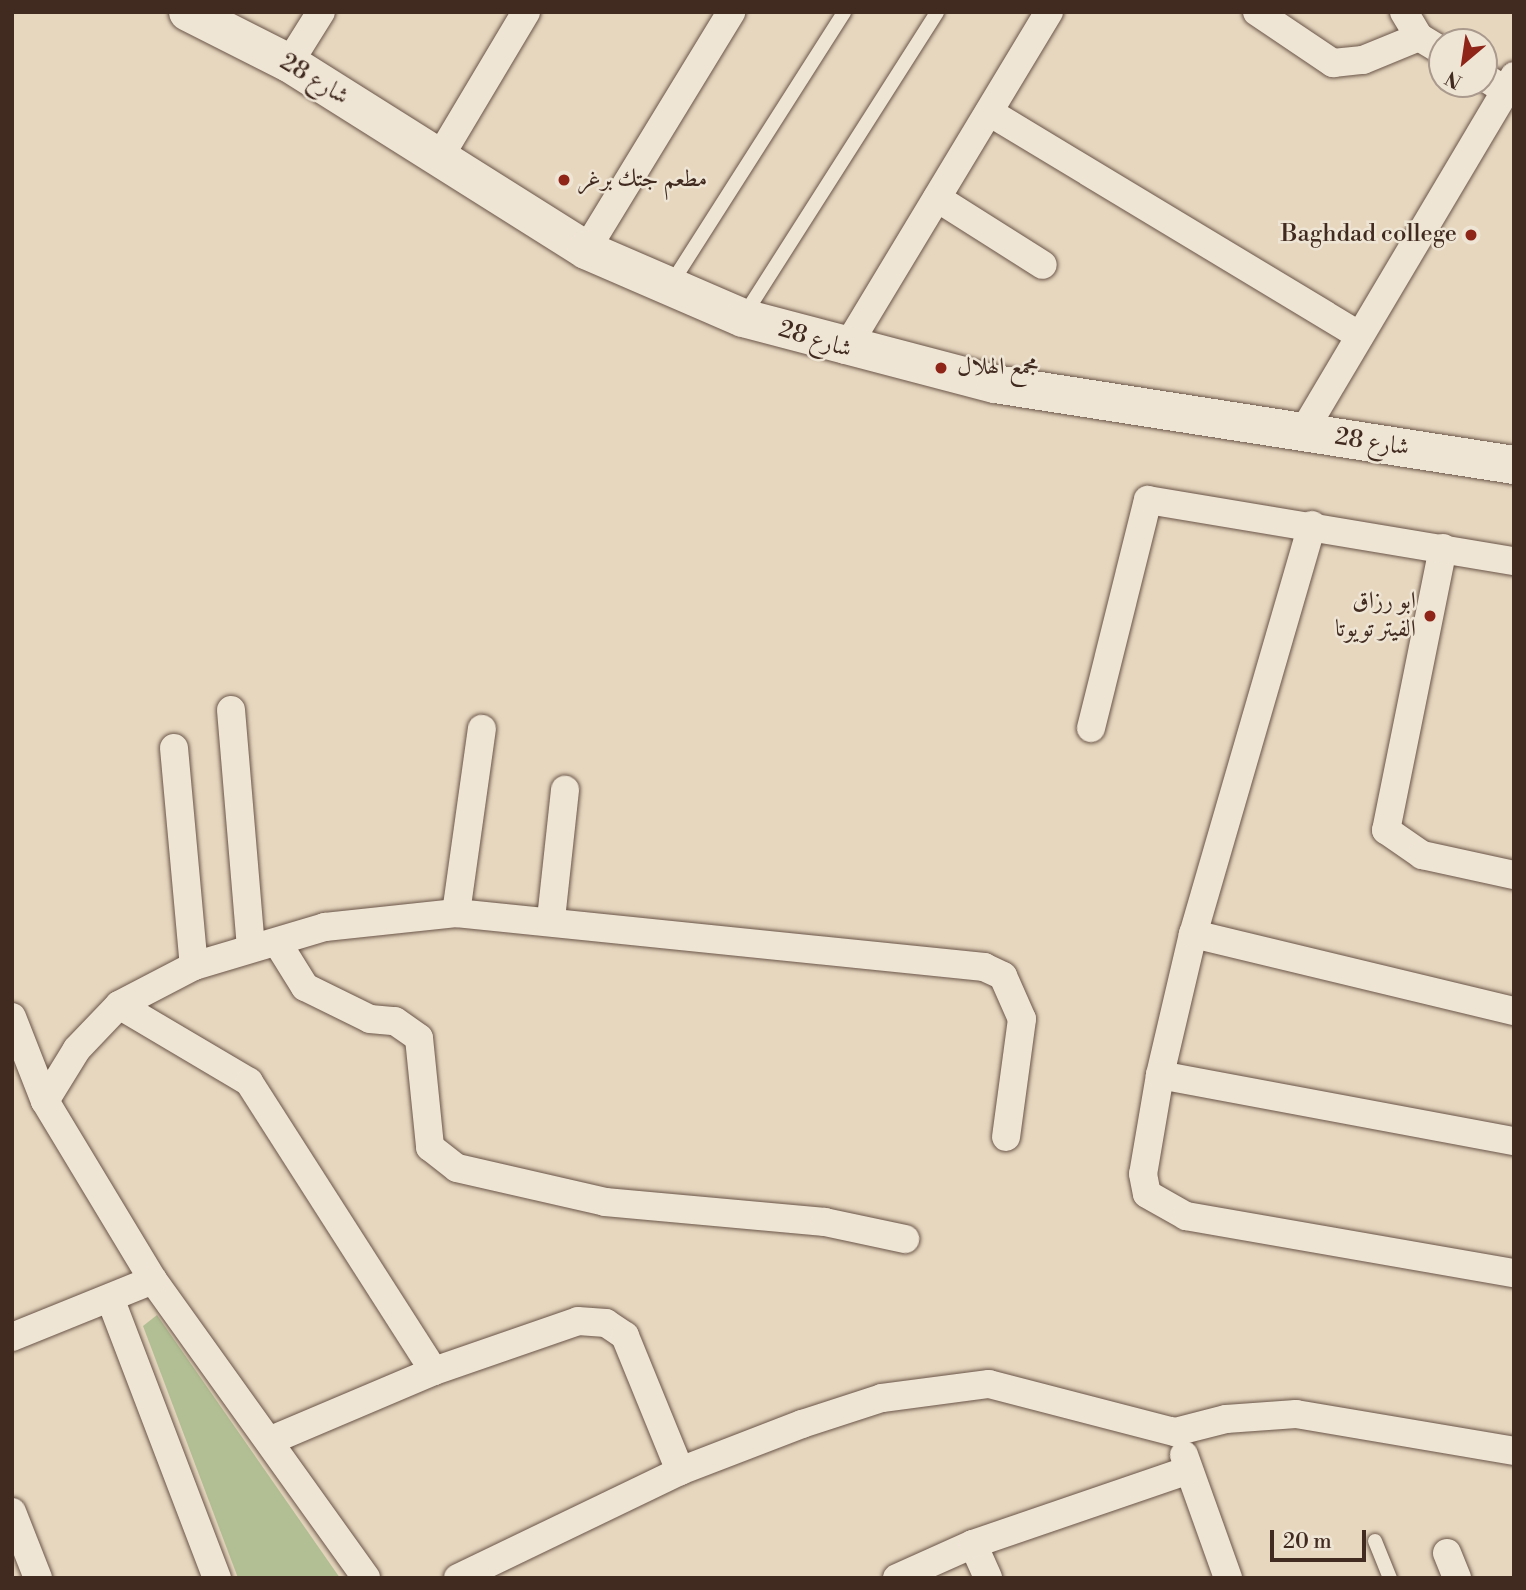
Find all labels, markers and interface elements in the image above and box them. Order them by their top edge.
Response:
north arrow [1428,28,1498,98]
street label: شارع 28 [274,48,354,112]
text: N [1441,65,1466,94]
place label: مطعم جتك برغر [578,166,707,194]
marker: مطعم جتك برغر [556,172,572,188]
place label: Baghdad college [1281,221,1457,249]
marker: Baghdad college [1463,227,1479,243]
street label: شارع 28 [775,315,855,365]
place label: مجمع الهلال [957,354,1039,382]
marker: مجمع الهلال [931,358,951,378]
street label: شارع 28 [1333,423,1411,463]
place label: ابو رزاق الفيتر تويوتا [1335,588,1416,644]
marker: ابو رزاق الفيتر تويوتا [1422,608,1438,624]
scale bar [1274,1516,1370,1560]
text: 20 m [1283,1529,1332,1555]

